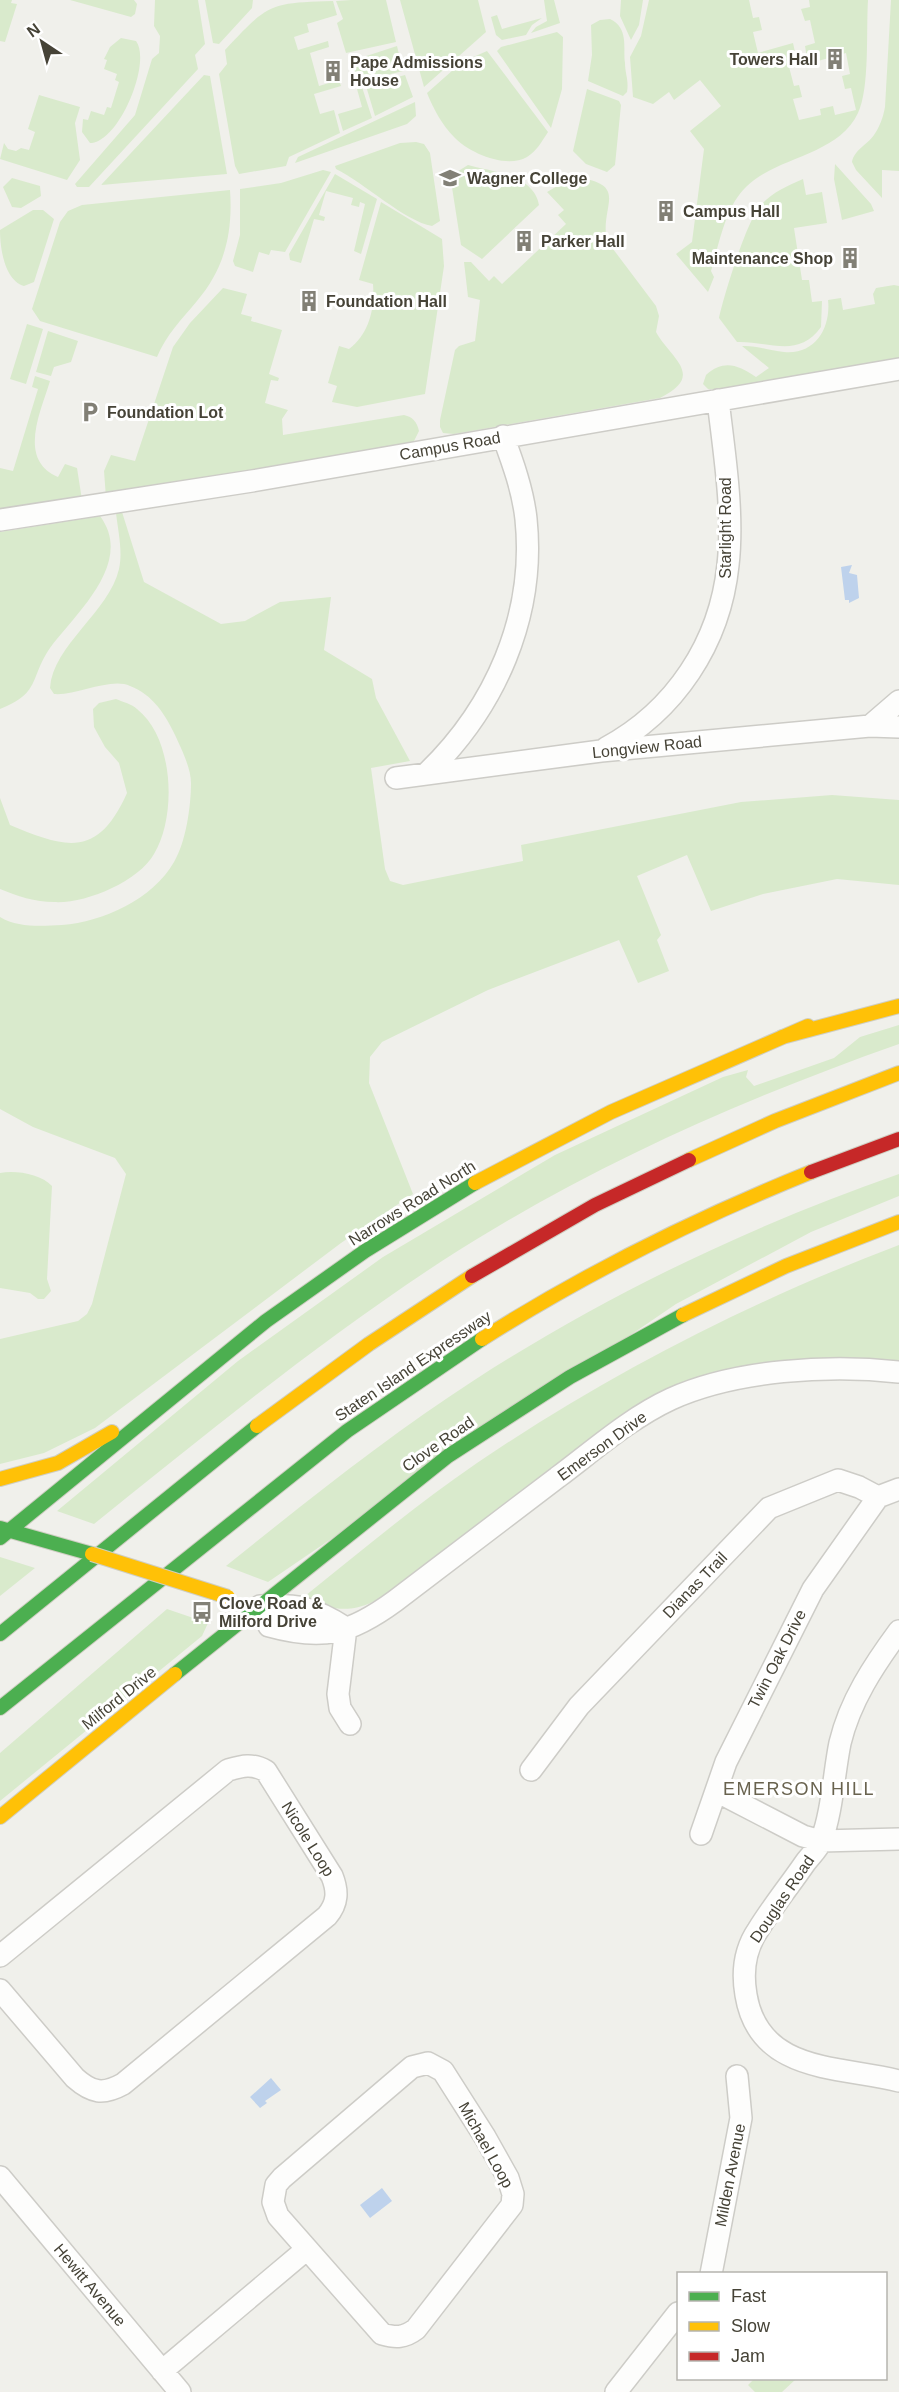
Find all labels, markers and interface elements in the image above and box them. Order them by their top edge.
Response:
north arrow [12,12,72,72]
text: N [24,20,43,41]
building icon: Towers Hall [823,47,847,71]
place label: Towers Hall [729,51,818,68]
place label: Pape Admissions House [350,54,483,89]
building icon: Pape Admissions House [321,59,345,83]
school or university icon: Wagner College [438,166,462,190]
place label: Wagner College [467,170,587,187]
building icon: Campus Hall [654,199,678,223]
place label: Campus Hall [683,203,780,220]
building icon: Parker Hall [512,229,536,253]
place label: Parker Hall [541,233,625,250]
building icon: Maintenance Shop [838,246,862,270]
place label: Maintenance Shop [692,250,833,267]
building icon: Foundation Hall [297,289,321,313]
place label: Foundation Hall [326,293,447,310]
parking icon: Foundation Lot [78,400,102,424]
place label: Foundation Lot [107,404,224,421]
street label: Campus Road [398,429,502,463]
street label: Starlight Road [717,477,734,579]
street label: Longview Road [591,733,703,761]
street label: Narrows Road North [346,1157,478,1249]
street label: Staten Island Expressway [332,1307,494,1425]
street label: Emerson Drive [554,1408,650,1484]
street label: Clove Road [399,1413,477,1475]
street label: Dianas Trail [660,1549,730,1621]
place label: Clove Road & Milford Drive [219,1595,323,1630]
bus stop icon: Clove Road & Milford Drive [190,1600,214,1624]
street label: Twin Oak Drive [745,1607,809,1711]
street label: Milford Drive [79,1663,159,1733]
district label: EMERSON HILL [723,1779,875,1799]
street label: Nicole Loop [278,1799,338,1879]
street label: Douglas Road [747,1852,817,1946]
street label: Michael Loop [455,2099,517,2191]
street label: Milden Avenue [712,2122,748,2228]
street label: Hewitt Avenue [51,2240,129,2330]
legend [677,2272,887,2380]
text: Fast [731,2286,766,2306]
text: Slow [731,2316,771,2336]
text: Jam [731,2346,765,2366]

